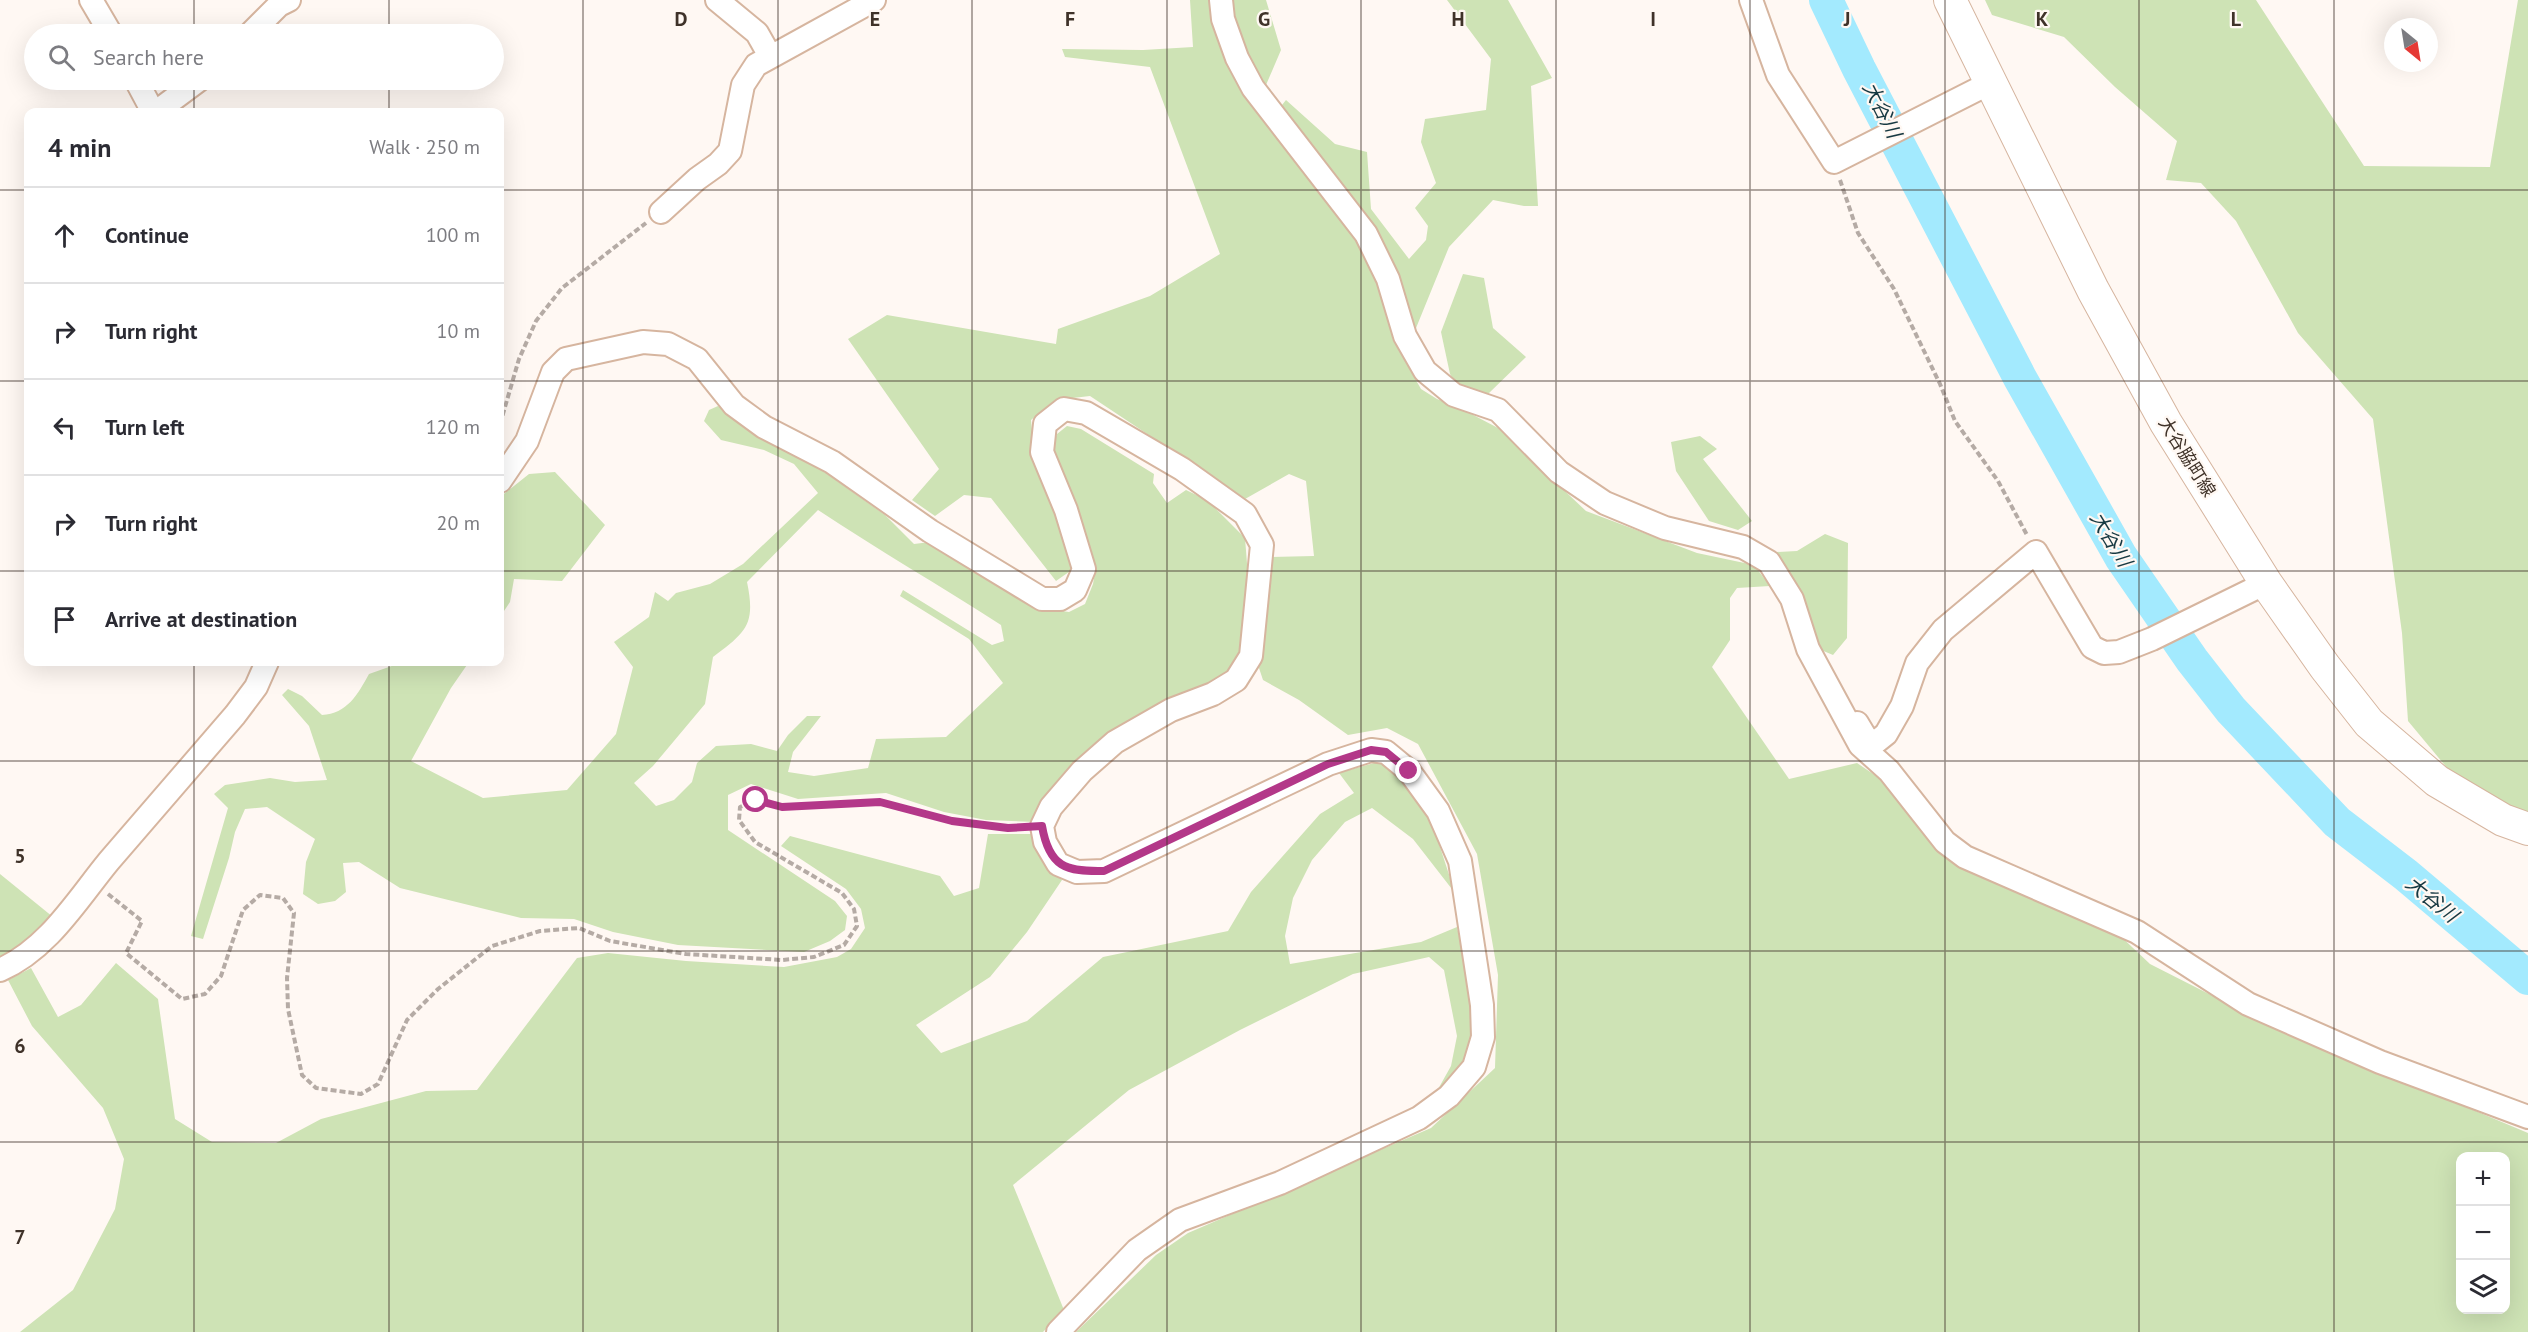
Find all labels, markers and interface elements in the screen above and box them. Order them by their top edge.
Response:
text: D [675,6,688,32]
text: E [870,6,880,32]
text: F [1065,6,1075,32]
text: G [1258,6,1270,32]
text: H [1451,6,1465,32]
text: I [1650,6,1656,32]
text: J [1843,6,1850,32]
text: K [2036,6,2049,32]
text: L [2231,6,2242,32]
north arrow [2384,18,2438,72]
search box [24,24,504,90]
icon: search [45,41,78,74]
text: Search here [93,43,204,71]
water label: 大谷川 [1857,77,1908,144]
text: 4 min [48,131,111,164]
text: Walk · 250 m [369,134,480,160]
icon: ahead [48,219,81,252]
text: Continue [105,221,189,249]
text: 100 m [426,222,480,248]
icon: right [48,315,81,348]
text: Turn right [105,317,197,345]
text: 10 m [437,318,480,344]
icon: left [48,411,81,444]
street label: 大谷脇町線 [2154,412,2221,501]
text: Turn left [105,413,185,441]
text: 120 m [426,414,480,440]
icon: right [48,507,81,540]
water label: 大谷川 [2084,507,2139,573]
text: Turn right [105,509,197,537]
text: 20 m [437,510,480,536]
icon: arrive [48,603,81,636]
text: Arrive at destination [105,605,297,633]
route end [1395,757,1421,783]
route start [742,786,768,812]
text: 5 [14,843,26,869]
water label: 大谷川 [2401,870,2465,929]
text: 6 [14,1033,26,1059]
map controls [2456,1152,2510,1314]
button: + [2456,1152,2510,1206]
button: − [2456,1206,2510,1260]
text: 7 [14,1224,26,1250]
button: layers [2456,1260,2510,1314]

